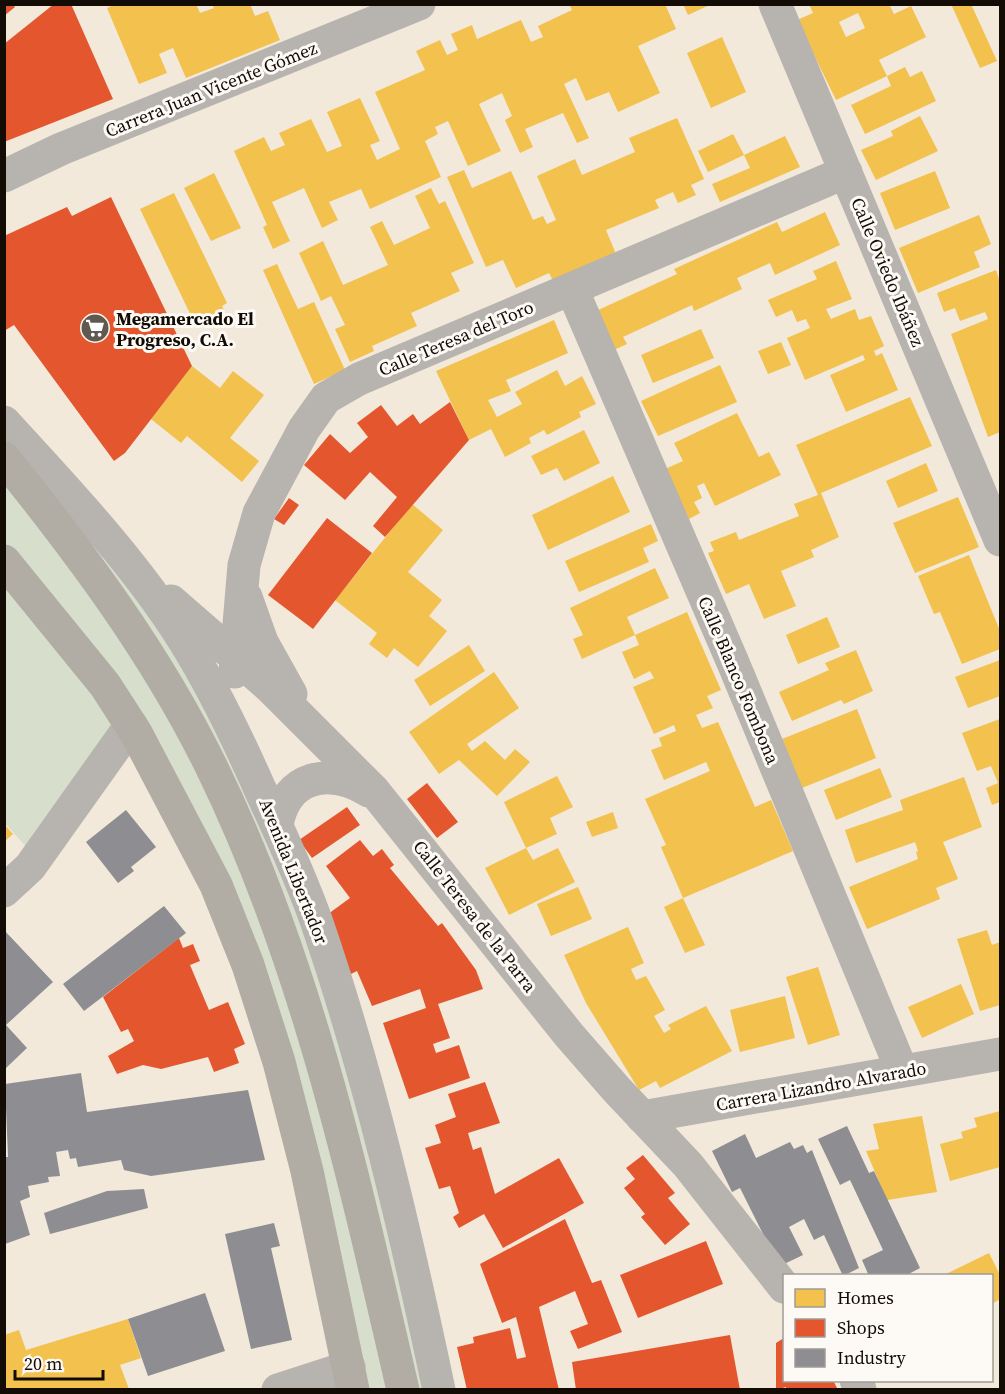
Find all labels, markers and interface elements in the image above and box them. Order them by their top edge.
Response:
street label: Carrera Juan Vicente Gómez [101,35,321,143]
street label: Calle Oviedo Ibáñez [845,194,931,350]
street label: Calle Teresa del Toro [375,294,537,382]
place label: Megamercado El Progreso, C.A. [116,306,254,352]
supermarket icon: Megamercado El Progreso, C.A. [79,312,111,344]
street label: Calle Blanco Fombona [692,592,786,768]
street label: Avenida Libertador [253,795,335,948]
street label: Calle Teresa de la Parra [408,835,543,998]
street label: Carrera Lizandro Alvarado [714,1055,928,1117]
legend [783,1274,993,1382]
text: Homes [837,1285,894,1310]
text: Shops [837,1315,885,1340]
scale bar [15,1343,104,1381]
text: Industry [837,1345,907,1370]
text: 20 m [24,1351,62,1376]

